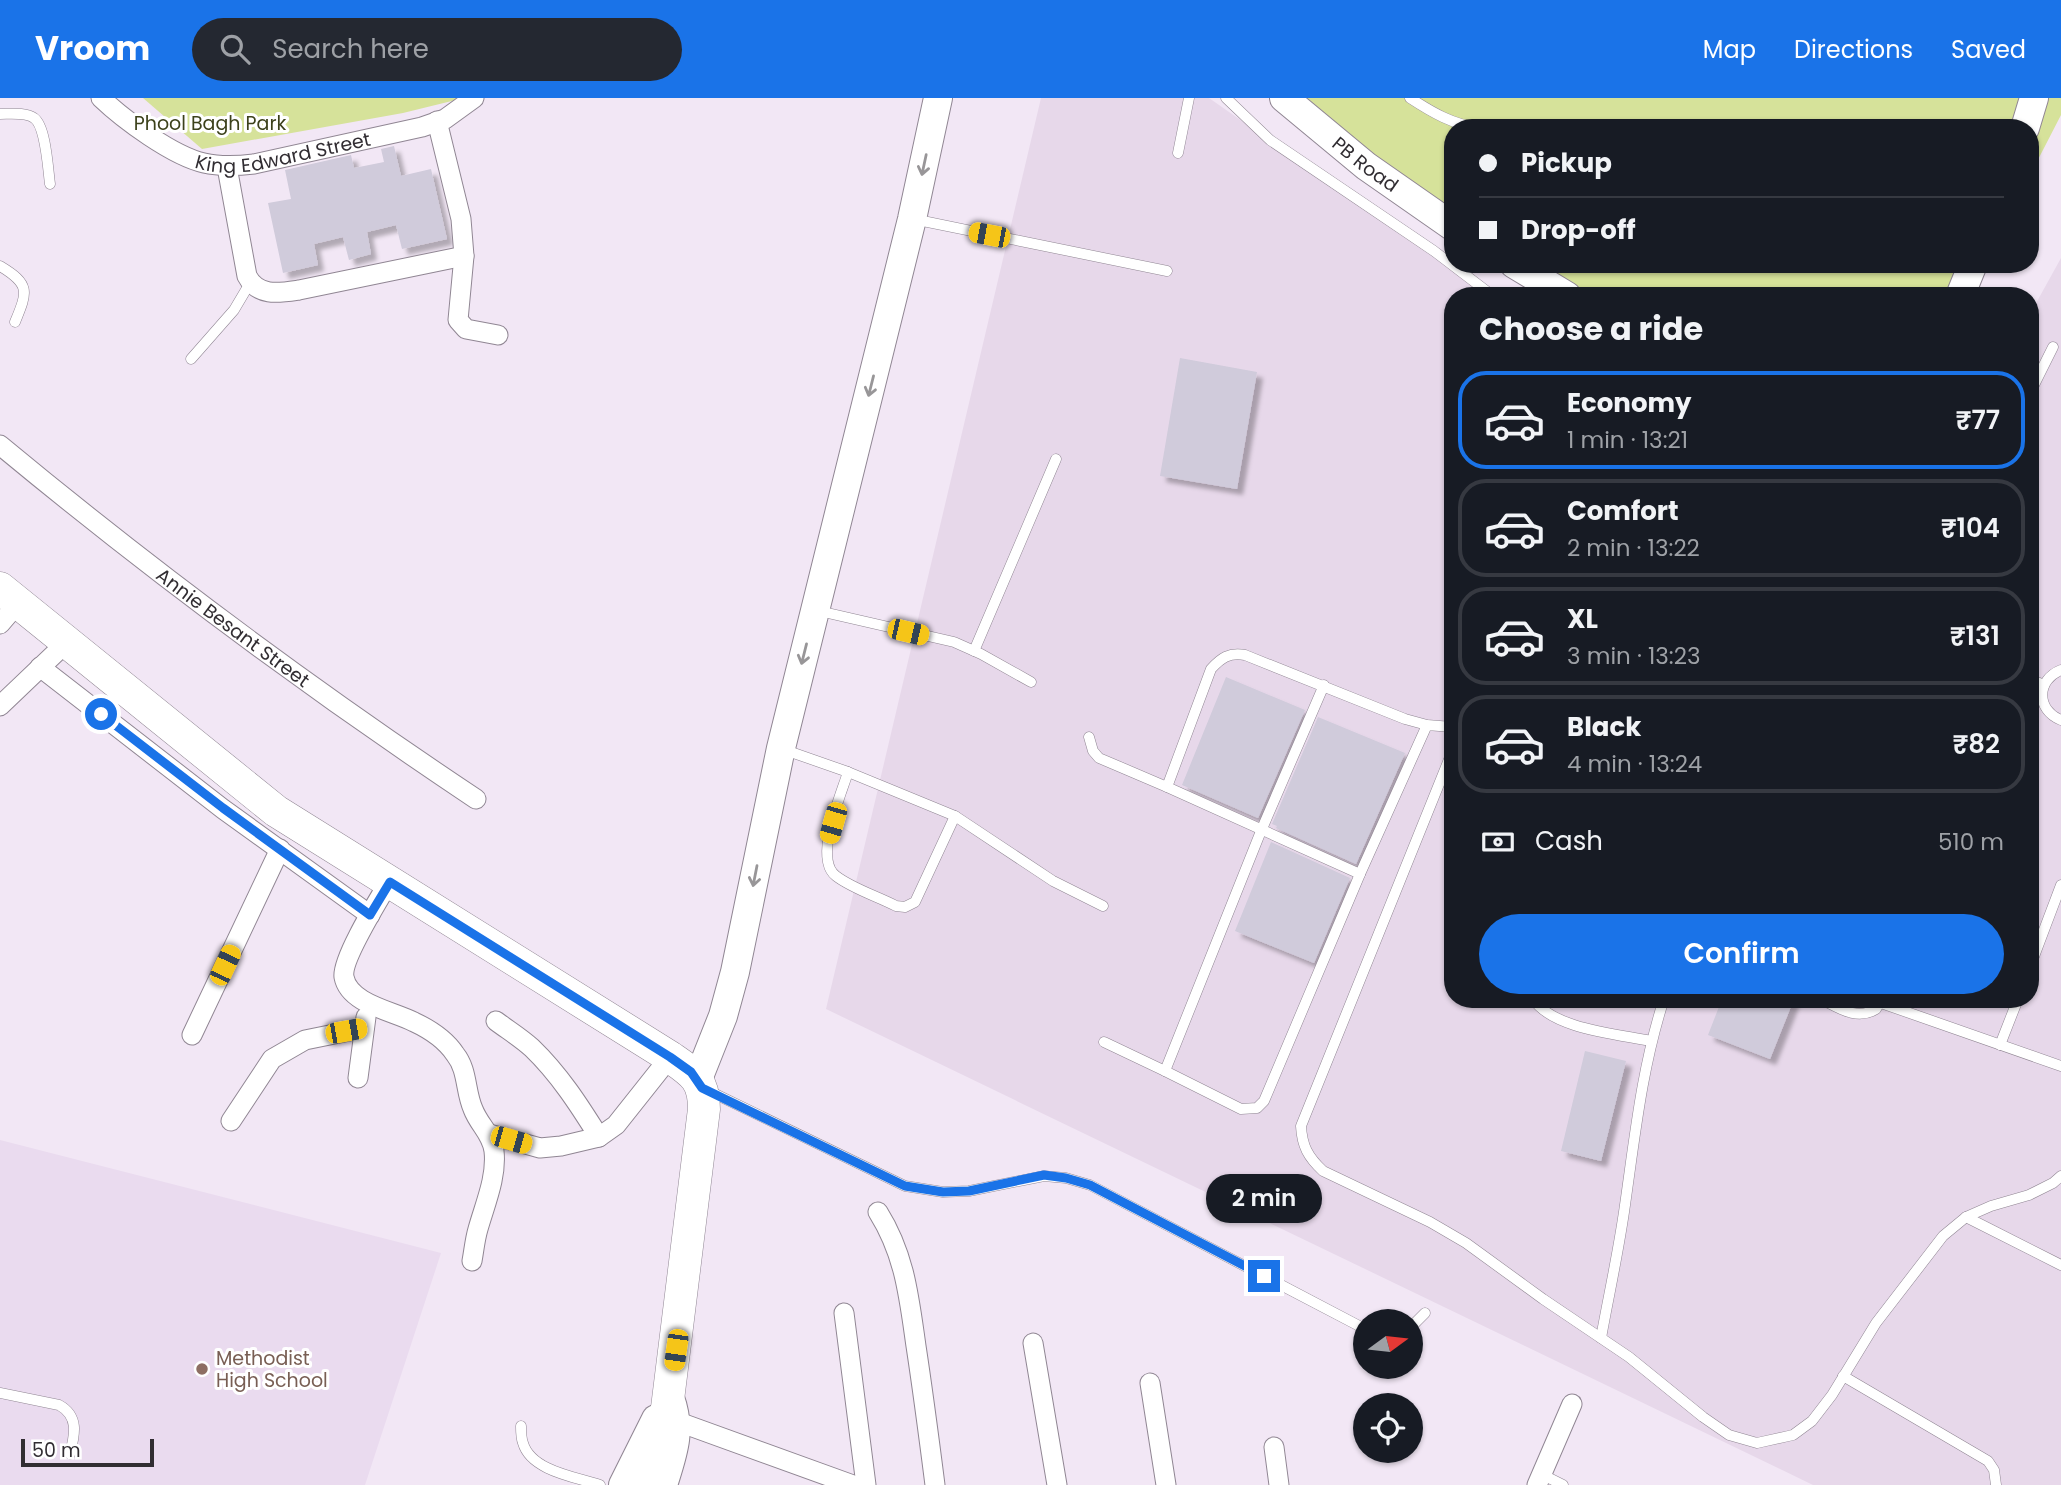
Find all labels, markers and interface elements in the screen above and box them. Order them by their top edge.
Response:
search box [192,18,682,81]
text: Vroom [35,25,150,72]
icon: search [216,30,254,68]
text: Search here [272,31,429,67]
text: Map [1703,33,1756,66]
text: Directions [1794,33,1913,66]
text: Saved [1951,33,2026,66]
park label: Phool Bagh Park [134,110,286,137]
street label: King Edward Street [192,126,373,180]
street label: PB Road [1326,130,1404,199]
text: Pickup [1521,145,1612,181]
one-way arrow [916,153,930,176]
text: Drop-off [1521,212,1636,248]
car [967,221,1012,249]
text: Choose a ride [1479,306,1703,351]
one-way arrow [864,374,877,397]
text: Economy [1567,385,1691,421]
icon: car [1483,389,1546,452]
text: ₹77 [1956,402,2000,438]
text: 1 min · 13:21 [1567,424,1688,456]
text: Comfort [1567,493,1679,529]
icon: car [1483,497,1546,560]
text: ₹104 [1941,510,2000,546]
text: 2 min · 13:22 [1567,532,1700,564]
street label: Annie Besant Street [151,562,315,694]
text: XL [1567,601,1598,637]
icon: car [1483,605,1546,668]
car [886,617,931,647]
text: ₹131 [1950,618,2000,654]
text: 3 min · 13:23 [1567,640,1701,672]
one-way arrow [797,642,810,665]
route start [85,698,117,730]
text: Black [1567,709,1641,745]
icon: car [1483,713,1546,776]
text: ₹82 [1952,726,2000,762]
text: 4 min · 13:24 [1567,748,1702,780]
car [818,800,849,846]
icon: cash [1479,823,1517,861]
text: Cash [1535,823,1603,859]
text: 510 m [1938,826,2004,858]
one-way arrow [748,864,762,887]
button: Confirm [1479,914,2004,994]
car [207,942,244,988]
car [324,1017,369,1045]
car [488,1124,535,1156]
callout: 2 min [1206,1174,1322,1224]
text: 2 min [1232,1182,1296,1214]
route end [1248,1260,1280,1292]
north arrow [1353,1309,1423,1379]
map controls [1353,1309,1423,1463]
car [663,1328,690,1372]
place label: Methodist High School [216,1345,328,1394]
marker: Methodist High School [194,1361,210,1377]
button: locate [1353,1393,1423,1463]
scale bar [21,1436,154,1468]
text: 50 m [32,1437,81,1464]

